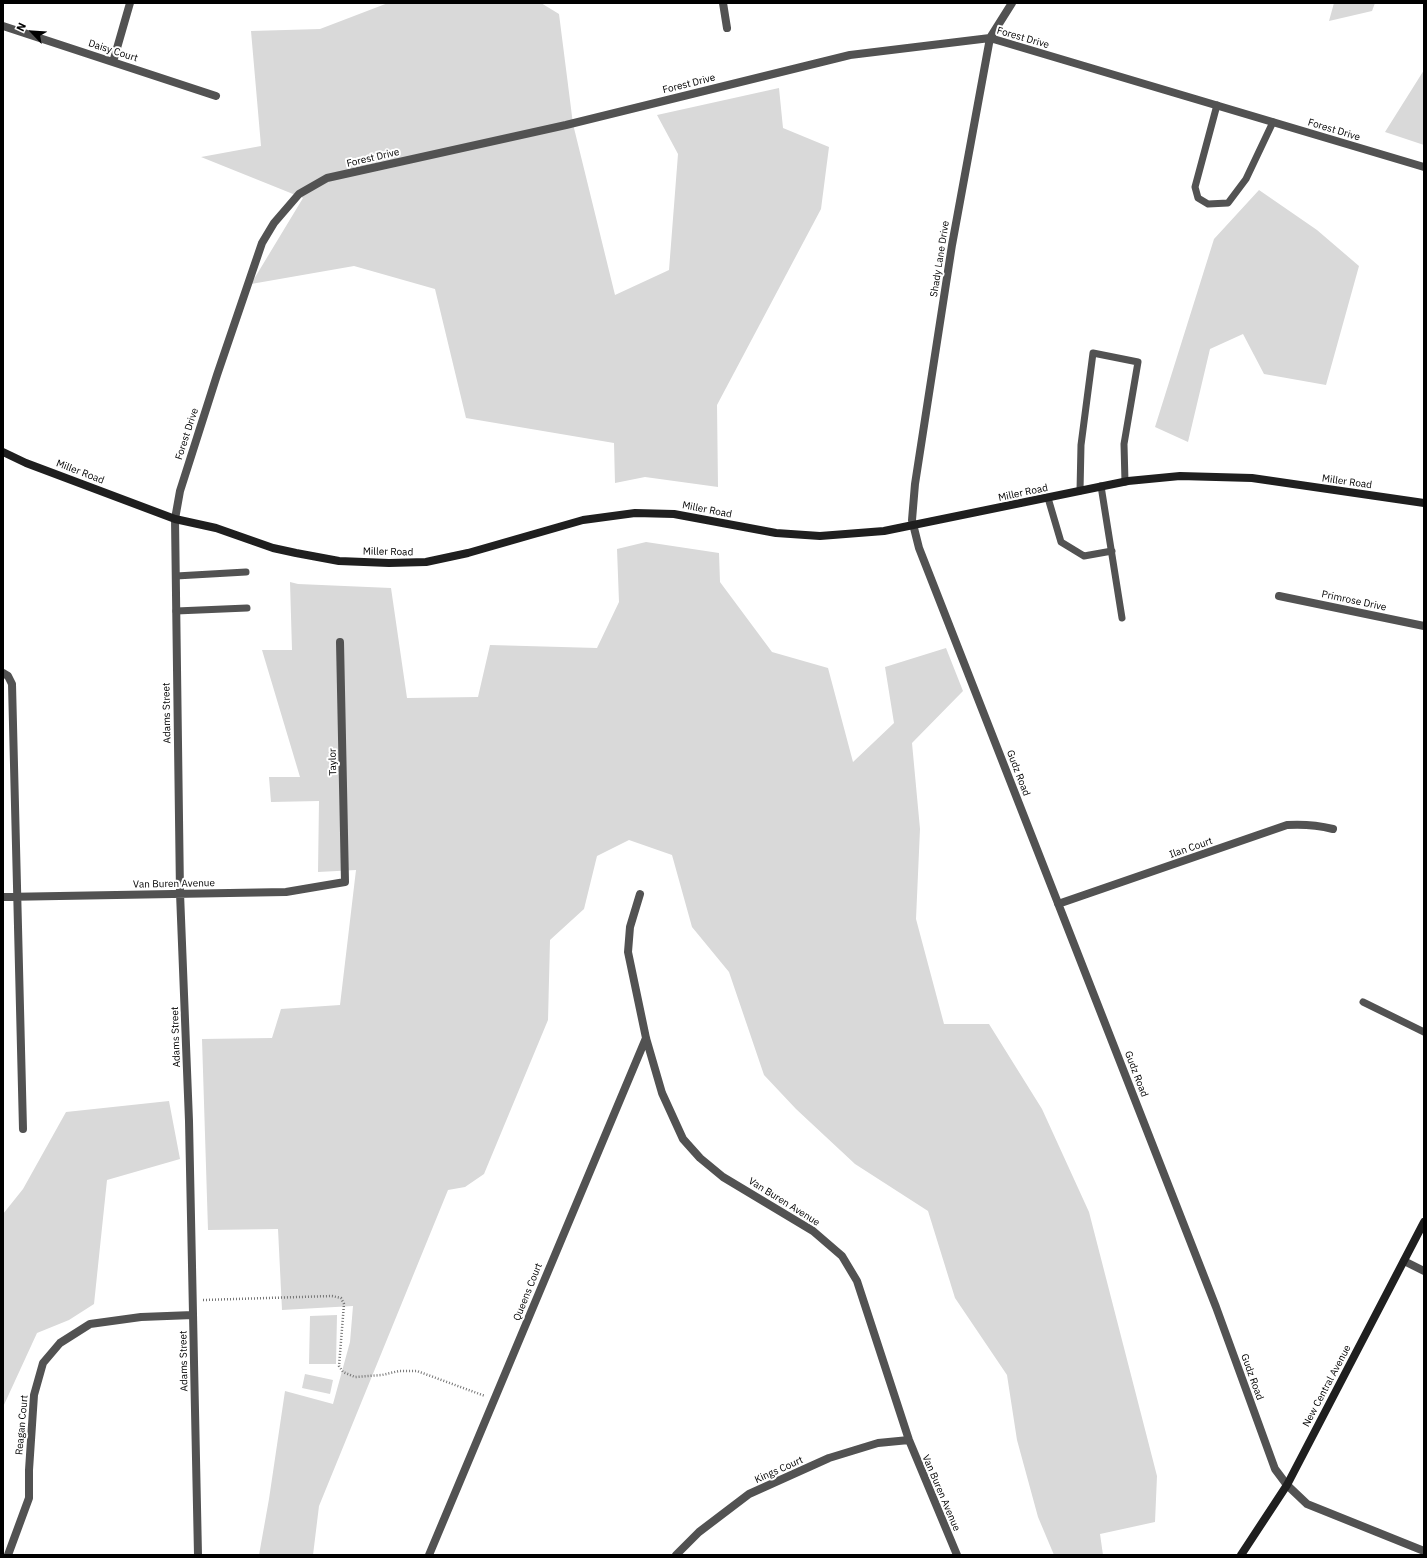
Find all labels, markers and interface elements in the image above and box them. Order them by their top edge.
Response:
north arrow [12,12,52,52]
text: N [13,20,29,33]
street label: Forest Drive [995,25,1051,51]
street label: Daisy Court [87,37,139,65]
street label: Forest Drive [661,72,717,96]
street label: Forest Drive [1306,116,1362,144]
street label: Forest Drive [345,146,401,170]
street label: Shady Lane Drive [928,220,952,298]
street label: Forest Drive [173,407,201,461]
street label: Miller Road [54,457,106,487]
street label: Miller Road [1321,473,1373,491]
street label: Miller Road [997,482,1049,504]
street label: Miller Road [681,499,733,521]
street label: Miller Road [363,546,413,558]
street label: Primrose Drive [1320,588,1388,614]
street label: Adams Street [160,682,174,744]
street label: Taylor [327,748,339,776]
street label: Gudz Road [1004,748,1032,798]
street label: Ilan Court [1168,835,1214,861]
street label: Van Buren Avenue [133,877,215,891]
street label: Adams Street [169,1006,183,1068]
street label: Gudz Road [1122,1049,1150,1099]
street label: Van Buren Avenue [746,1175,822,1229]
street label: Queens Court [511,1261,545,1323]
street label: Adams Street [177,1330,191,1392]
street label: New Central Avenue [1300,1343,1354,1429]
street label: Gudz Road [1238,1352,1266,1402]
street label: Reagan Court [13,1394,31,1456]
street label: Van Buren Avenue [919,1453,963,1533]
street label: Kings Court [753,1454,805,1486]

